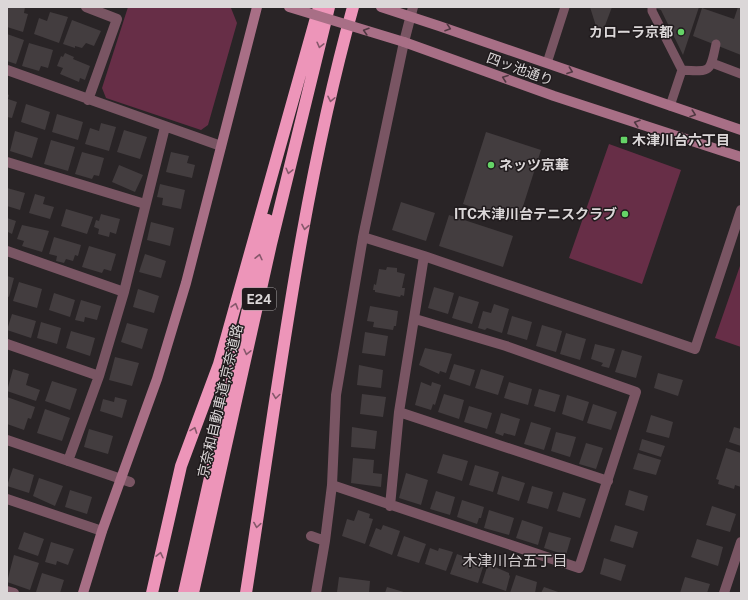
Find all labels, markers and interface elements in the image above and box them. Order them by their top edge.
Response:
one-way arrow [444,24,451,32]
place label: カローラ京都 [589,24,673,40]
one-way arrow [363,27,370,36]
marker: カローラ京都 [676,27,686,37]
one-way arrow [316,41,325,48]
street label: 四ッ池通り [484,50,556,88]
one-way arrow [567,67,574,75]
one-way arrow [501,75,508,83]
one-way arrow [327,96,335,102]
one-way arrow [690,109,697,118]
one-way arrow [634,120,641,128]
place label: 木津川台六丁目 [632,132,730,148]
marker: 木津川台六丁目 [619,135,629,145]
place label: ネッツ京華 [499,157,569,173]
marker: ネッツ京華 [486,160,496,170]
one-way arrow [285,167,294,174]
place label: ITC木津川台テニスクラブ [454,206,617,222]
marker: ITC木津川台テニスクラブ [620,209,630,219]
one-way arrow [301,224,310,230]
one-way arrow [254,254,262,261]
road number: E24 [242,288,276,310]
one-way arrow [230,303,239,310]
street label: 京奈和自動車道;京奈道路 [195,323,245,479]
one-way arrow [243,349,251,355]
one-way arrow [272,393,281,399]
one-way arrow [190,426,198,433]
one-way arrow [253,522,262,528]
one-way arrow [156,552,164,558]
district label: 木津川台五丁目 [462,552,568,569]

